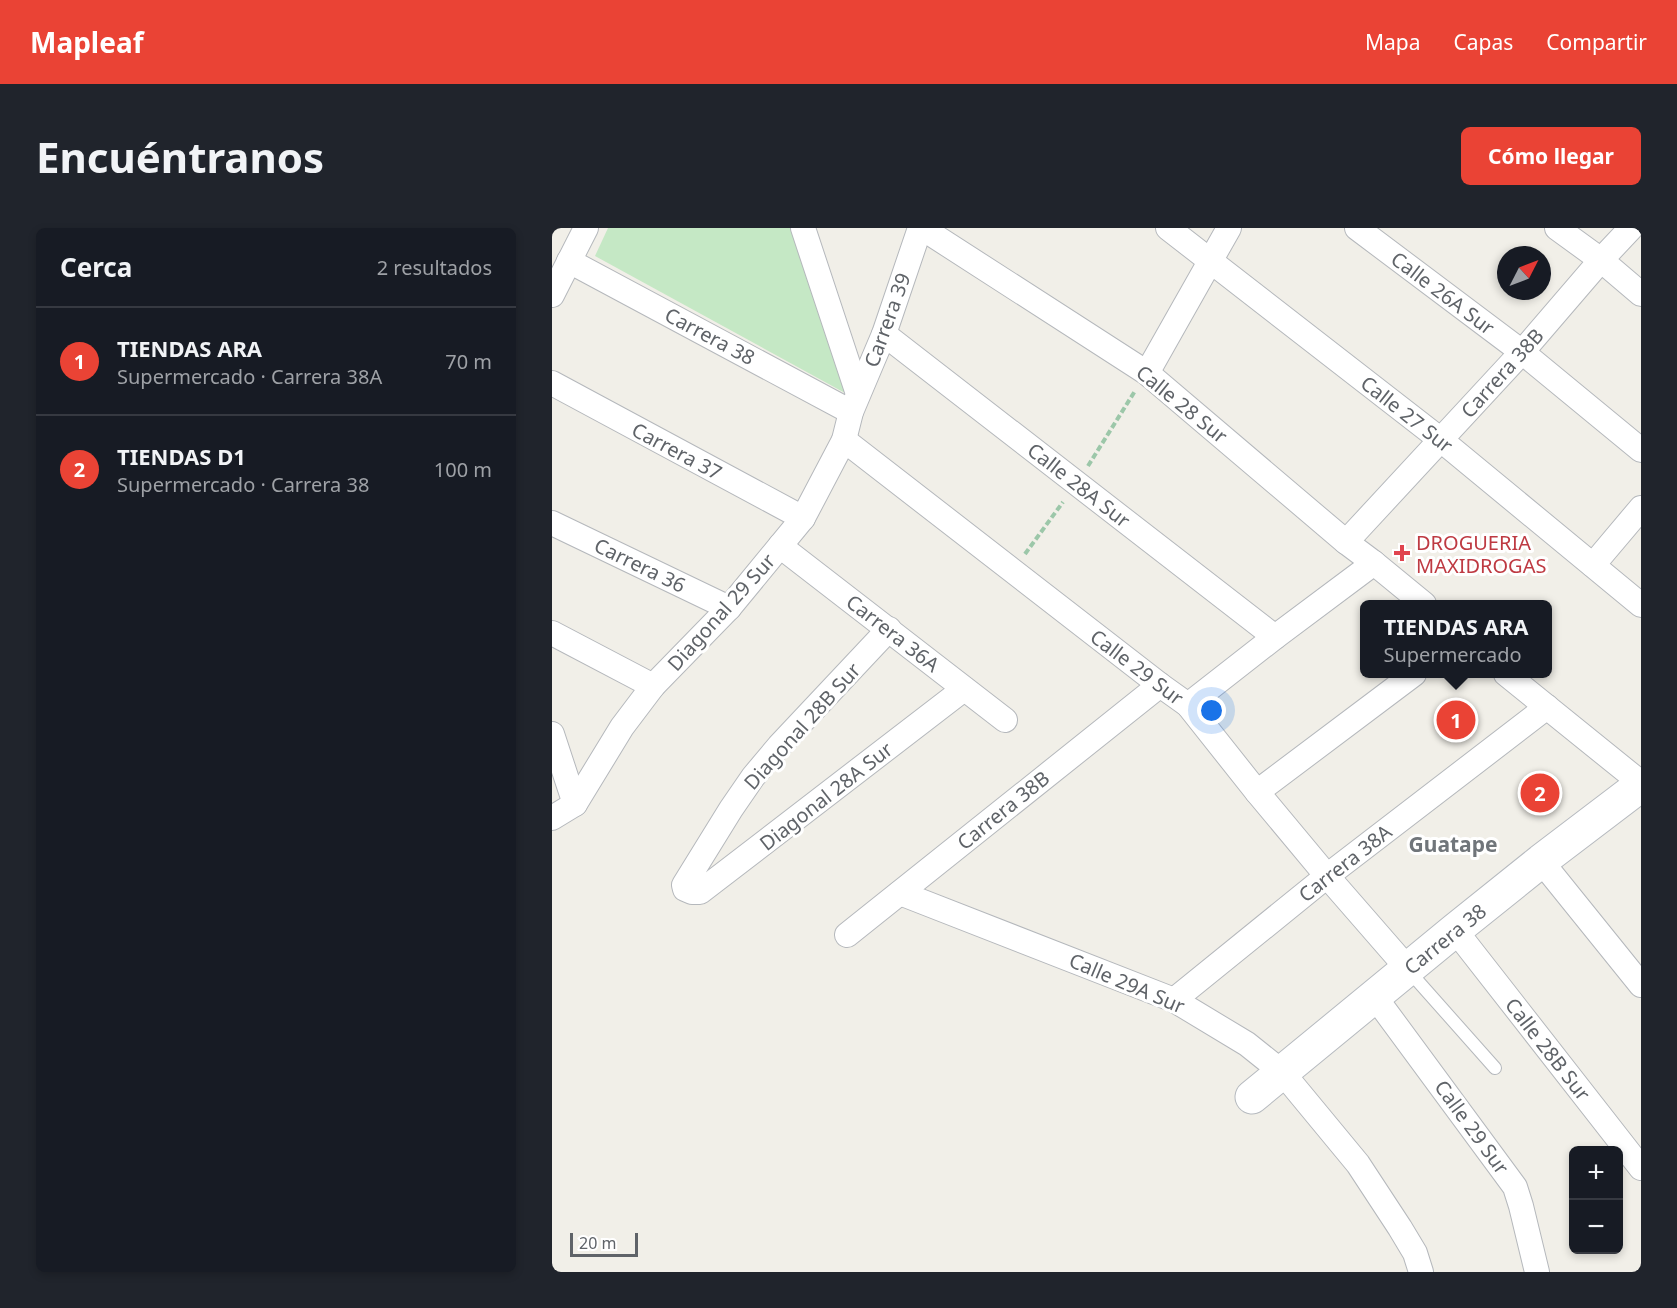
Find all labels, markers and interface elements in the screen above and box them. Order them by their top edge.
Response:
text: Mapleaf [30,23,144,61]
text: Mapa [1365,28,1421,56]
text: Capas [1454,28,1513,56]
text: Compartir [1546,28,1647,56]
button: Cómo llegar [1461,127,1641,185]
text: Encuéntranos [36,128,324,185]
street label: Calle 26A Sur [1386,245,1500,341]
north arrow [1497,246,1551,300]
text: Cerca [60,249,132,285]
text: 2 resultados [377,254,492,281]
street label: Carrera 39 [857,269,917,371]
street label: Carrera 38 [660,301,760,371]
street label: Carrera 38B [1455,323,1549,423]
text: TIENDAS ARA [117,333,262,363]
text: 1 [74,348,85,375]
text: 70 m [445,348,492,375]
street label: Calle 28 Sur [1131,359,1233,449]
text: Supermercado · Carrera 38A [117,363,382,390]
street label: Calle 27 Sur [1355,369,1459,459]
street label: Carrera 37 [627,416,727,486]
street label: Calle 28A Sur [1022,436,1136,534]
text: TIENDAS D1 [117,441,246,471]
text: 2 [74,456,85,483]
text: 100 m [434,456,492,483]
text: Supermercado · Carrera 38 [117,471,369,498]
place label: DROGUERIA MAXIDROGAS [1416,529,1546,579]
street label: Carrera 36 [590,531,690,599]
marker: DROGUERIA MAXIDROGAS [1393,544,1411,562]
street label: Diagonal 29 Sur [661,548,781,676]
street label: Carrera 36A [841,588,945,678]
popup [1360,600,1552,678]
text: TIENDAS ARA [1383,611,1529,641]
street label: Calle 29 Sur [1085,623,1189,711]
text: Supermercado [1383,641,1522,668]
street label: Diagonal 28B Sur [738,657,866,795]
your location [1197,696,1226,725]
pin: 1 [1436,698,1476,742]
street label: Diagonal 28A Sur [754,736,898,856]
street label: Carrera 38B [951,764,1055,856]
pin: 2 [1520,770,1560,816]
street label: Carrera 38A [1293,818,1397,908]
district label: Guatape [1409,830,1497,858]
street label: Carrera 38 [1398,898,1492,980]
street label: Calle 29A Sur [1065,947,1189,1019]
street label: Calle 28B Sur [1499,992,1597,1106]
street label: Calle 29 Sur [1429,1074,1515,1180]
map controls [1569,1146,1623,1254]
button: + [1569,1146,1623,1200]
button: − [1569,1200,1623,1254]
scale bar [570,1230,638,1258]
text: 20 m [579,1232,616,1254]

